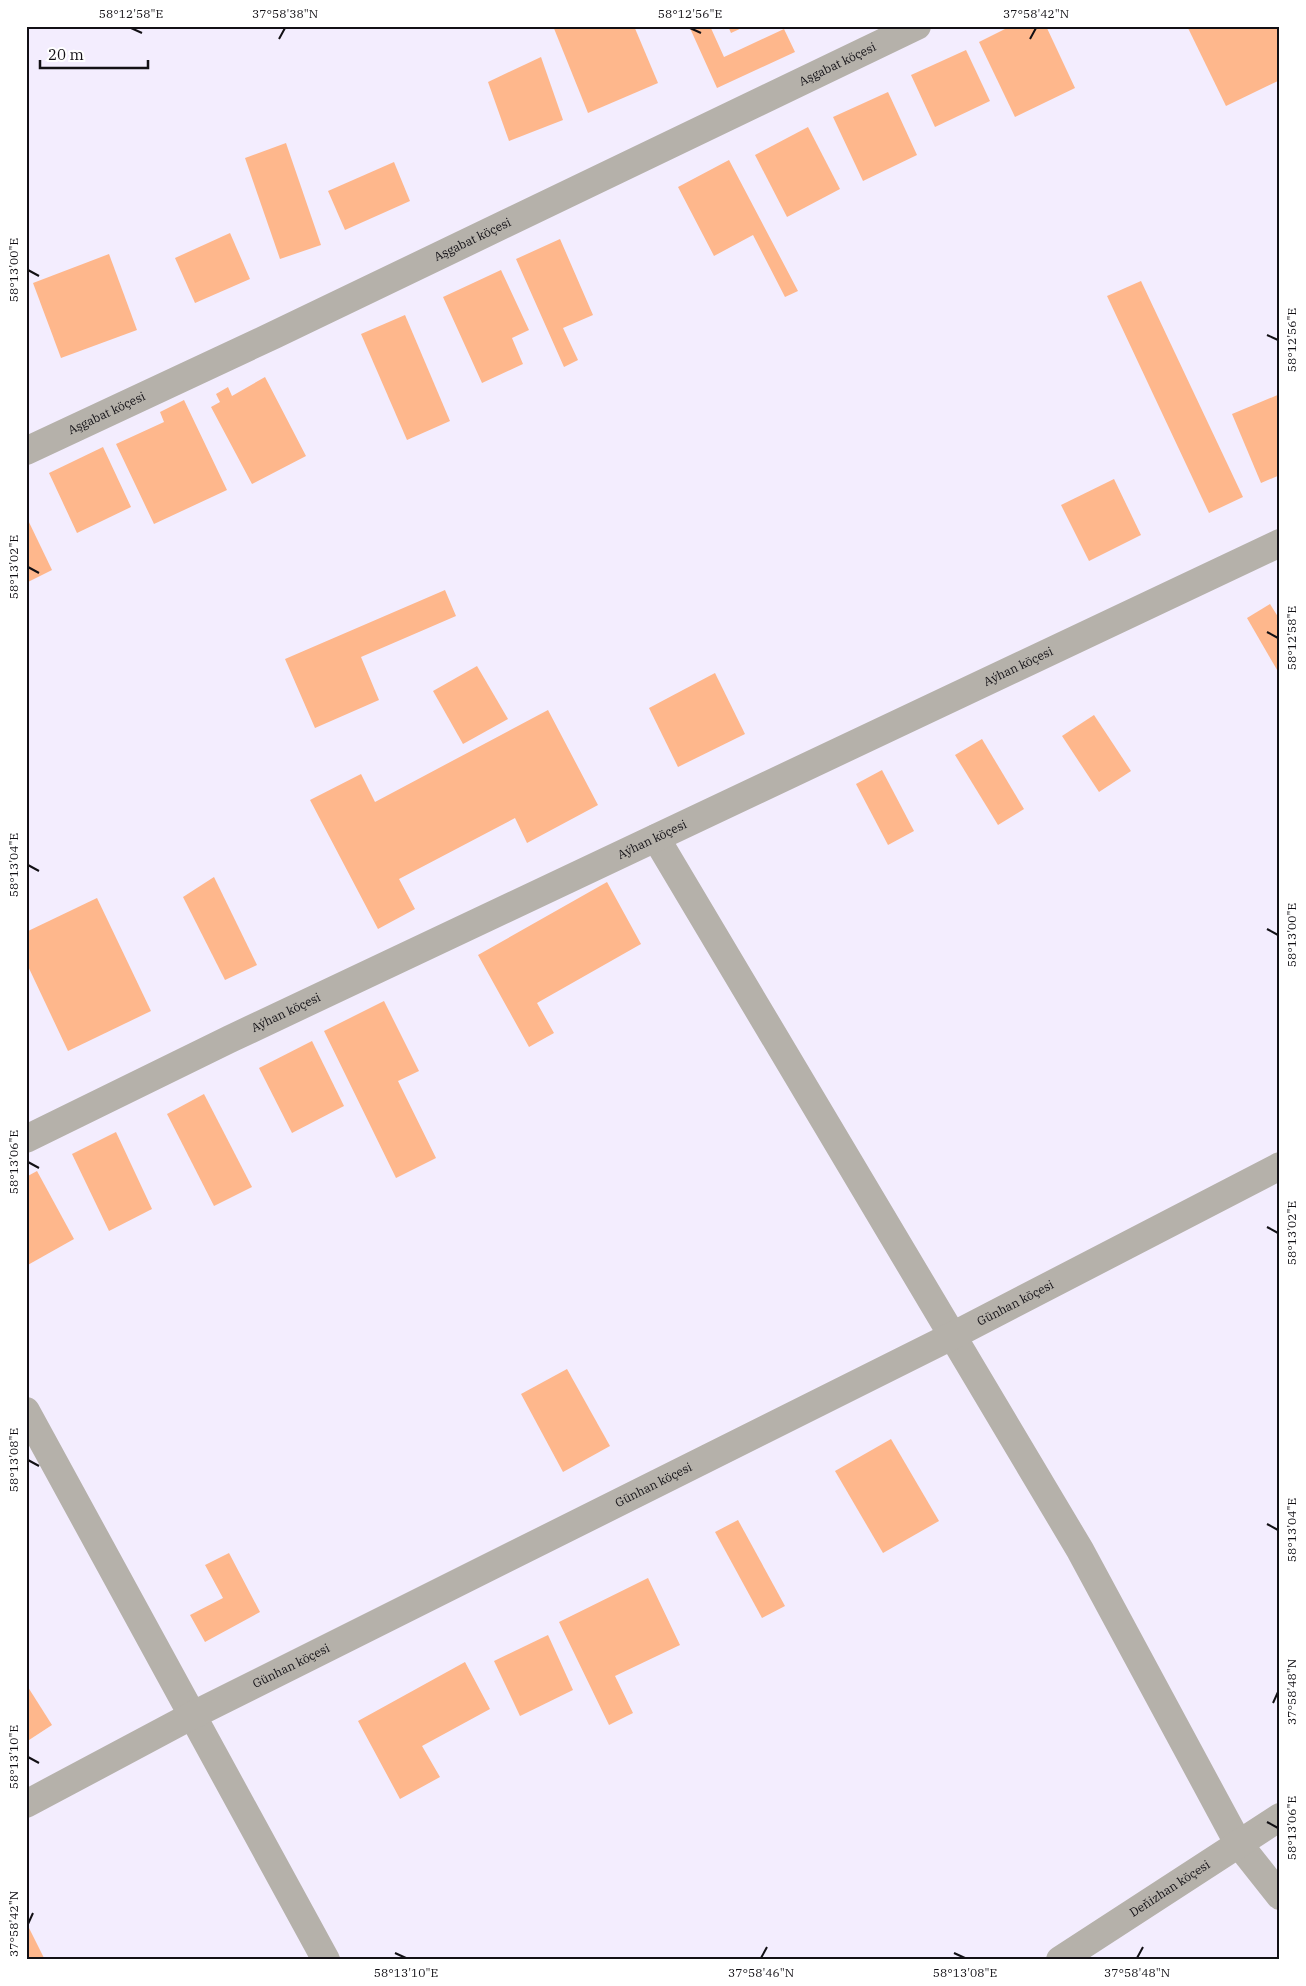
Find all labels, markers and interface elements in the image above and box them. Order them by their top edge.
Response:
text: 58°12'58"E [99,6,163,21]
text: 37°58'38"N [252,6,318,21]
text: 58°12'56"E [658,6,722,21]
text: 37°58'42"N [1003,6,1069,21]
scale bar [40,38,148,70]
street label: Aşgabat köçesi [796,39,878,89]
text: 20 m [48,45,84,64]
street label: Aşgabat köçesi [431,214,513,264]
text: 58°13'00"E [6,238,21,302]
text: 58°12'56"E [1284,308,1299,372]
street label: Aşgabat köçesi [65,388,148,437]
text: 58°13'02"E [6,535,21,599]
text: 58°12'58"E [1284,606,1299,670]
street label: Aýhan köçesi [981,643,1055,689]
street label: Aýhan köçesi [615,816,689,862]
text: 58°13'04"E [6,833,21,897]
text: 58°13'00"E [1284,903,1299,967]
street label: Aýhan köçesi [249,989,323,1035]
text: 58°13'06"E [6,1130,21,1194]
text: 58°13'02"E [1284,1201,1299,1265]
street label: Günhan köçesi [974,1277,1056,1329]
text: 58°13'08"E [6,1428,21,1492]
street label: Günhan köçesi [612,1459,695,1510]
text: 58°13'04"E [1284,1498,1299,1562]
street label: Günhan köçesi [250,1640,332,1691]
text: 37°58'48"N [1284,1659,1299,1725]
text: 58°13'10"E [6,1725,21,1789]
text: 58°13'06"E [1284,1796,1299,1860]
street label: Deňizhan köçesi [1127,1856,1213,1920]
text: 37°58'42"N [6,1891,21,1957]
text: 58°13'10"E [374,1965,438,1980]
text: 37°58'46"N [728,1965,794,1980]
text: 58°13'08"E [933,1965,997,1980]
text: 37°58'48"N [1104,1965,1170,1980]

